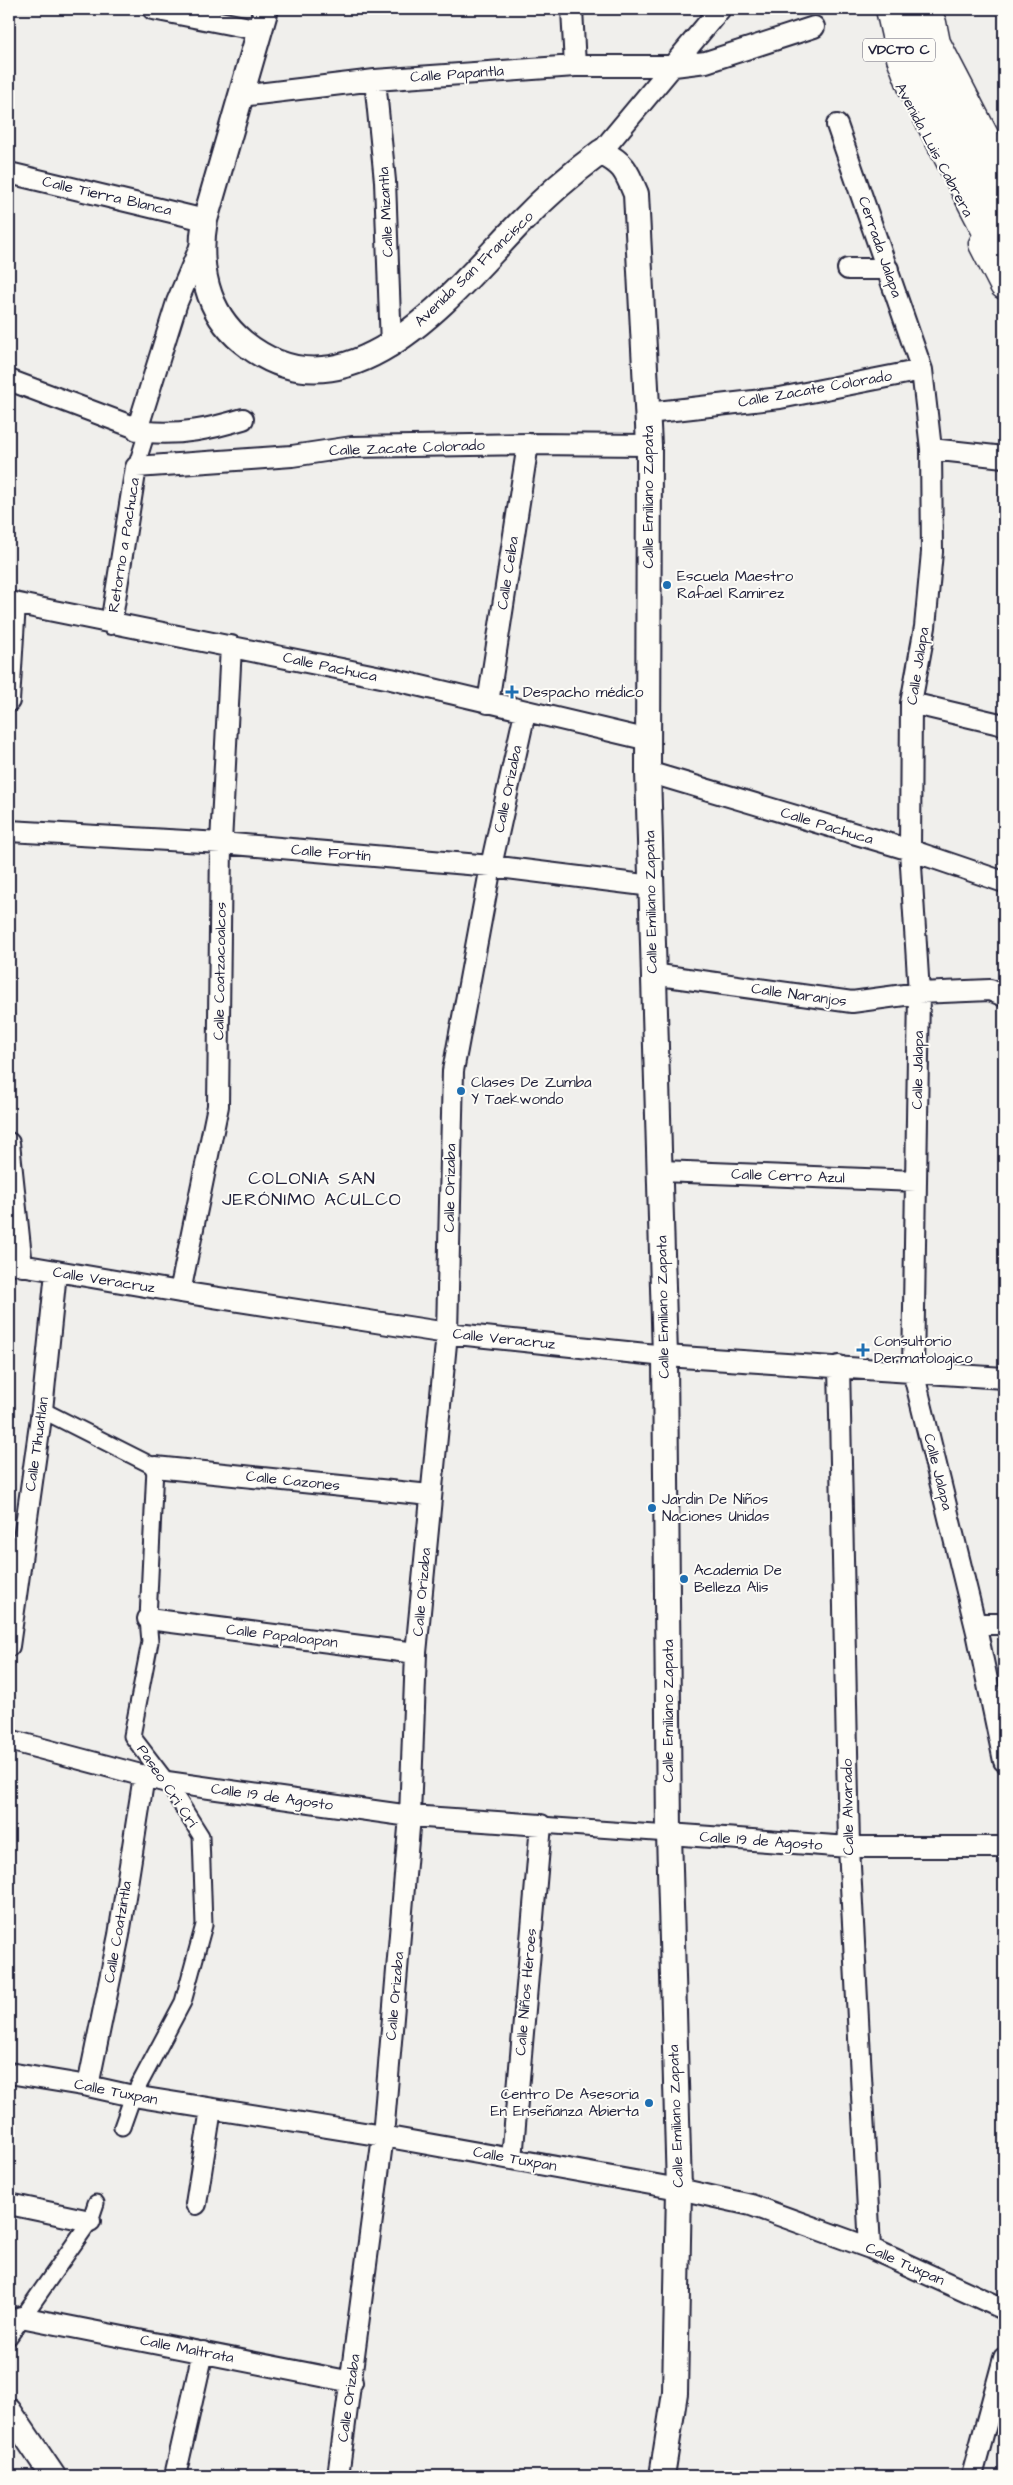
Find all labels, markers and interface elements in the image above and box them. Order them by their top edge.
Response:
road number: VDCTO C [863,38,935,62]
street label: Calle Papantla [409,60,505,88]
street label: Avenida Luis Cabrera [890,79,979,221]
street label: Calle Mizantla [373,166,399,258]
street label: Calle Tierra Blanca [40,171,174,221]
street label: Cerrada Jalapa [853,194,907,301]
street label: Avenida San Francisco [410,206,539,332]
street label: Calle Zacate Colorado [737,365,894,413]
street label: Calle Emiliano Zapata [638,425,659,569]
street label: Calle Zacate Colorado [329,435,486,461]
street label: Retorno a Pachuca [103,476,145,614]
street label: Calle Ceiba [492,534,524,611]
place label: Escuela Maestro Rafael Ramirez [677,566,794,604]
marker: Escuela Maestro Rafael Ramirez [661,579,673,591]
street label: Calle Jalapa [901,625,935,706]
street label: Calle Pachuca [281,647,379,687]
place label: Despacho médico [523,682,644,703]
marker: Despacho médico [505,685,519,699]
street label: Calle Orizaba [488,743,528,835]
street label: Calle Pachuca [778,802,876,850]
street label: Calle Emiliano Zapata [639,830,663,974]
street label: Calle Fortín [290,839,372,867]
street label: Calle Coatzacoalcos [208,901,232,1040]
street label: Calle Naranjos [750,978,849,1012]
street label: Calle Jalapa [907,1030,929,1109]
place label: Clases De Zumba Y Taekwondo [471,1072,592,1110]
marker: Clases De Zumba Y Taekwondo [455,1085,467,1097]
street label: Calle Orizaba [439,1143,461,1233]
street label: Calle Cerro Azul [731,1164,845,1188]
district label: COLONIA SAN JERÓNIMO ACULCO [222,1166,402,1212]
street label: Calle Emiliano Zapata [651,1235,675,1379]
street label: Calle Veracruz [51,1262,157,1299]
street label: Calle Veracruz [452,1323,557,1355]
place label: Consultorio Dermatologico [874,1331,973,1370]
marker: Consultorio Dermatologico [856,1343,870,1357]
street label: Calle Tihuatlán [20,1395,54,1492]
street label: Calle Jalapa [918,1431,958,1513]
street label: Calle Cazones [245,1466,341,1496]
place label: Jardin De Niños Naciones Unidas [662,1489,770,1527]
marker: Jardin De Niños Naciones Unidas [646,1502,658,1514]
street label: Calle Orizaba [408,1546,436,1637]
place label: Academia De Belleza Alis [694,1560,782,1598]
marker: Academia De Belleza Alis [678,1573,690,1585]
street label: Calle Papaloapan [225,1619,339,1653]
street label: Calle Emiliano Zapata [658,1639,679,1783]
street label: Paseo Cri Crí [132,1740,203,1832]
street label: Calle Alvarado [837,1758,859,1855]
street label: Calle 19 de Agosto [209,1778,335,1817]
street label: Calle 19 de Agosto [699,1826,824,1857]
street label: Calle Coatzintla [99,1879,137,1985]
street label: Calle Niños Héroes [510,1927,542,2057]
street label: Calle Orizaba [381,1950,409,2041]
street label: Calle Emiliano Zapata [663,2044,689,2188]
street label: Calle Tuxpan [72,2074,160,2110]
place label: Centro De Asesoria En Enseñanza Abierta [491,2084,639,2122]
marker: Centro De Asesoria En Enseñanza Abierta [643,2097,655,2109]
street label: Calle Tuxpan [472,2141,559,2177]
street label: Calle Tuxpan [862,2237,948,2291]
street label: Calle Maltrata [138,2330,236,2368]
street label: Calle Orizaba [332,2352,366,2443]

